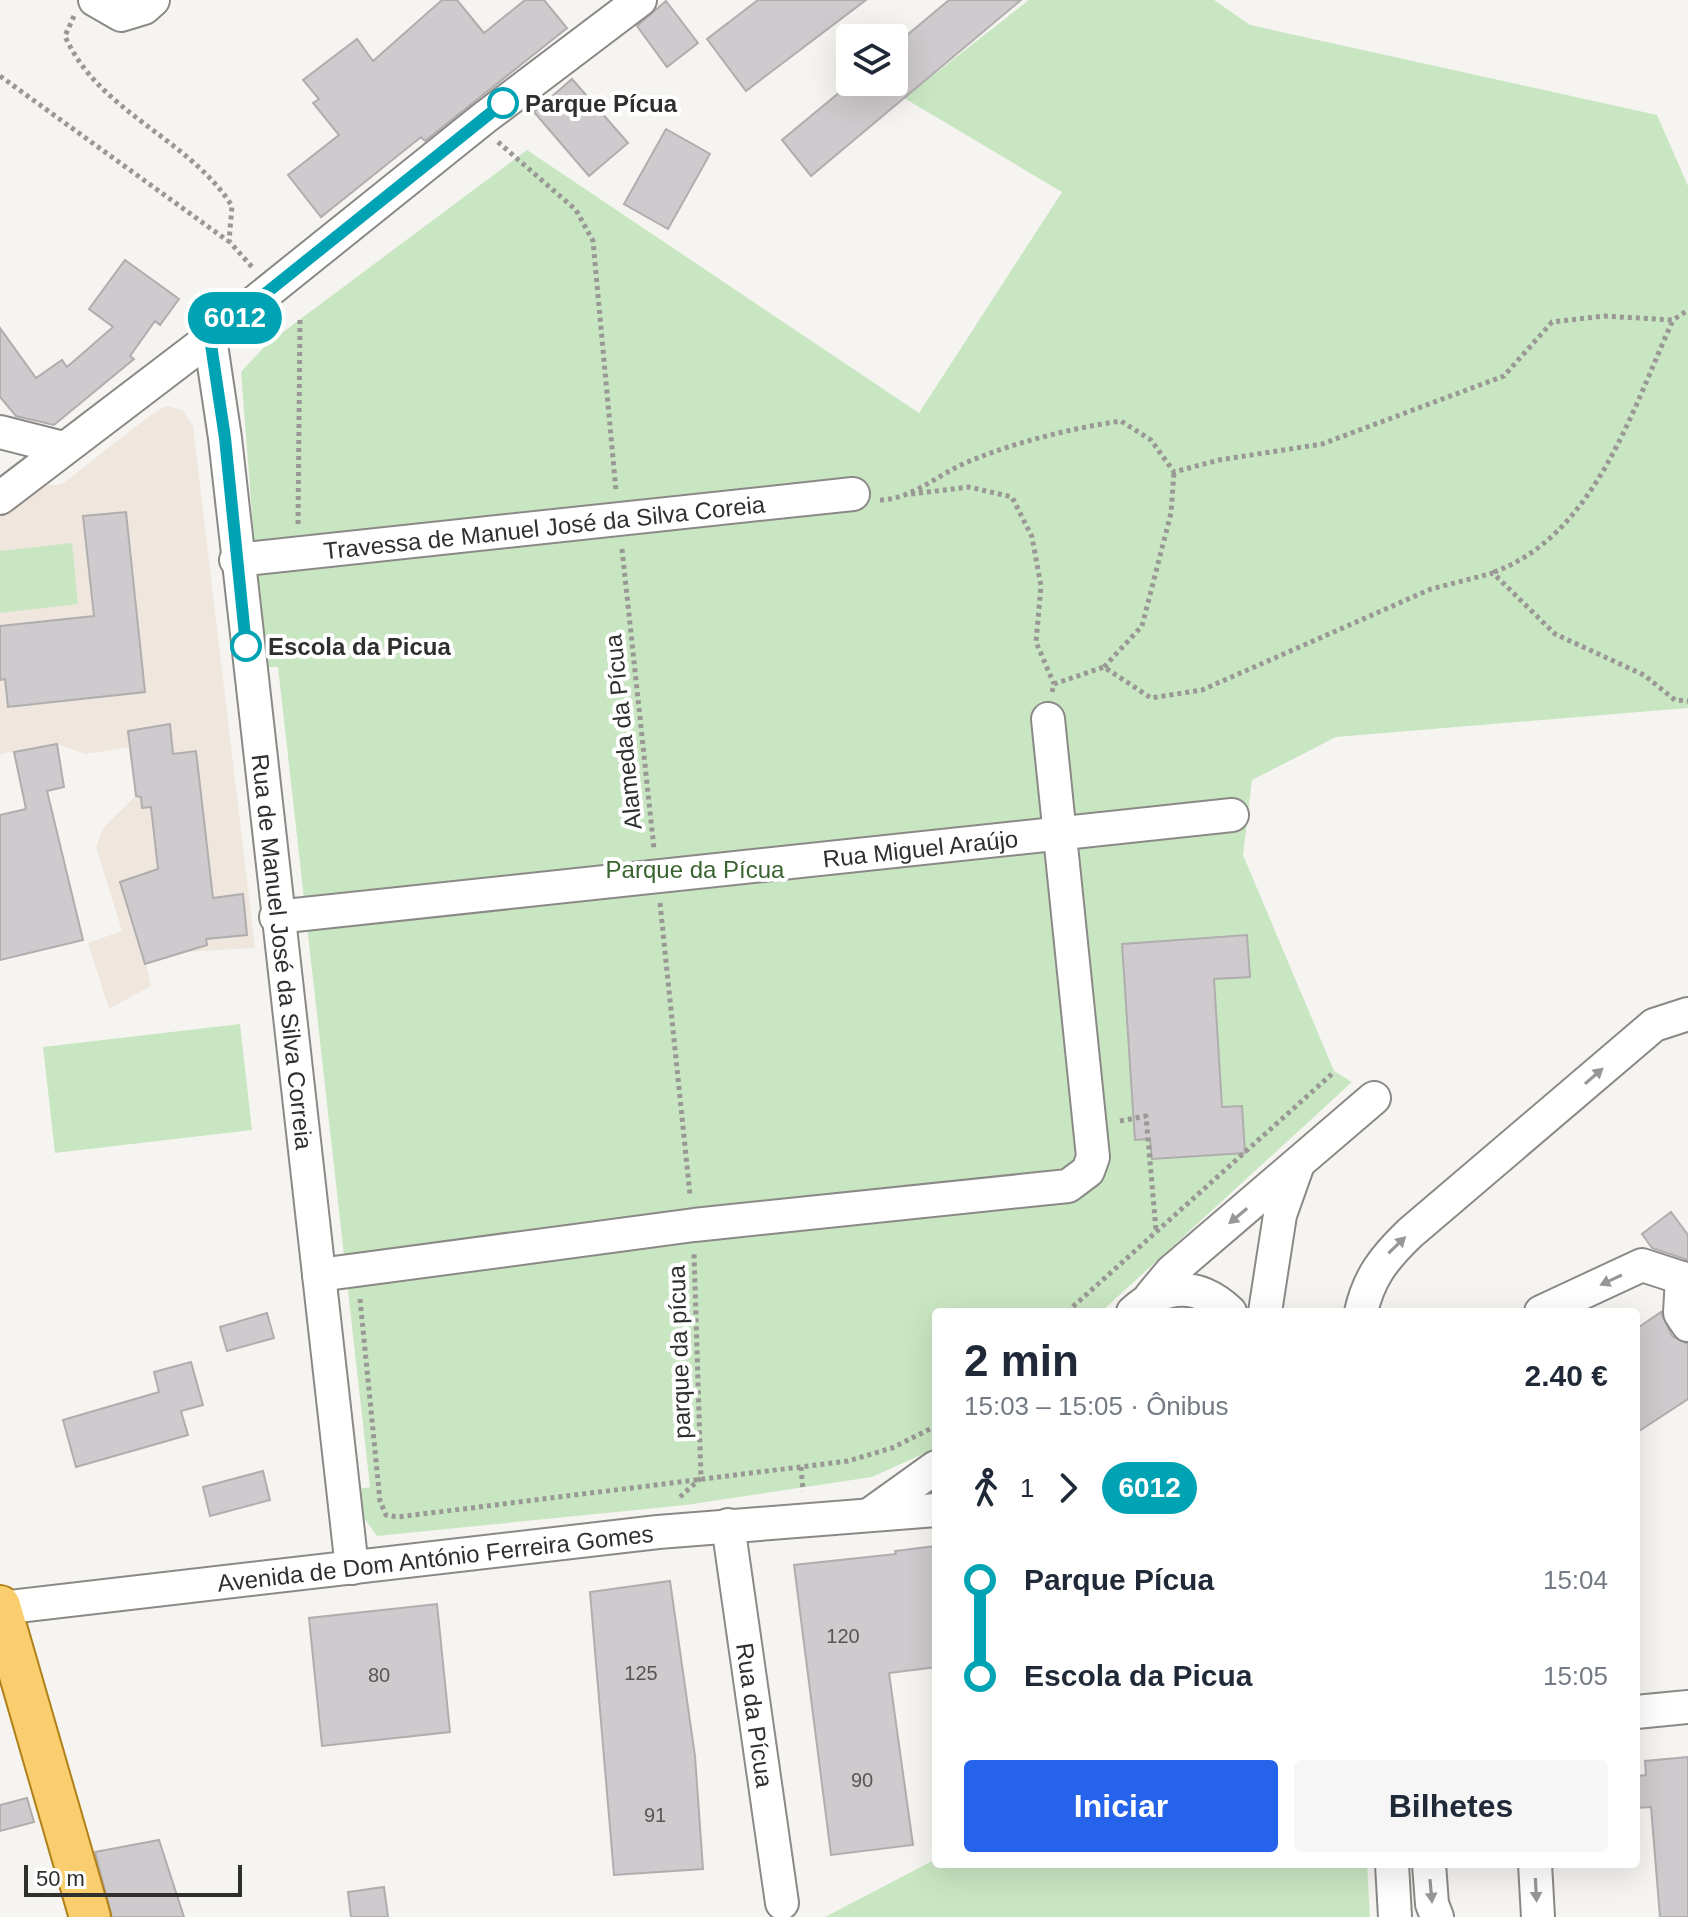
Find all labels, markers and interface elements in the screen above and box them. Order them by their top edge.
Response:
map controls [836,24,908,96]
button: layers [836,24,908,96]
marker: Parque Pícua [488,88,518,118]
place label: Parque Pícua [525,90,678,117]
line badge: 6012 [179,292,291,344]
text: 6012 [204,302,266,333]
street label: Travessa de Manuel José da Silva Coreia [322,490,767,564]
marker: Escola da Picua [231,631,261,661]
street label: Alameda da Pícua [599,632,647,831]
place label: Escola da Picua [268,633,451,660]
street label: Rua de Manuel José da Silva Correia [247,752,318,1151]
street label: Rua Miguel Araújo [821,824,1019,872]
park label: Parque da Pícua [606,856,785,883]
one-way arrow [1584,1068,1604,1085]
one-way arrow [1228,1207,1248,1224]
one-way arrow [1388,1237,1407,1255]
street label: parque da pícua [662,1264,696,1439]
one-way arrow [1599,1273,1622,1287]
text: 2 min [964,1336,1079,1385]
text: 2.40 € [1525,1359,1608,1392]
text: 15:03 – 15:05 · Ônibus [964,1391,1229,1421]
icon: walk [964,1466,1008,1510]
icon: forward [1046,1466,1090,1510]
text: 6012 [1118,1472,1181,1503]
text: 1 [1020,1473,1034,1503]
street label: Avenida de Dom António Ferreira Gomes [216,1519,655,1596]
text: Parque Pícua [1024,1563,1214,1596]
text: 15:04 [1543,1565,1608,1595]
house number: 120 [826,1625,860,1647]
street label: Rua da Pícua [731,1641,779,1790]
text: Escola da Picua [1024,1659,1252,1692]
text: 15:05 [1543,1661,1608,1691]
house number: 125 [624,1662,658,1684]
house number: 80 [368,1664,390,1686]
button: Iniciar [964,1760,1278,1852]
button: Bilhetes [1294,1760,1608,1852]
house number: 90 [851,1769,873,1791]
house number: 91 [644,1804,666,1826]
scale bar [24,1861,242,1897]
text: 50 m [36,1866,85,1891]
one-way arrow [1530,1878,1543,1903]
one-way arrow [1425,1879,1438,1904]

